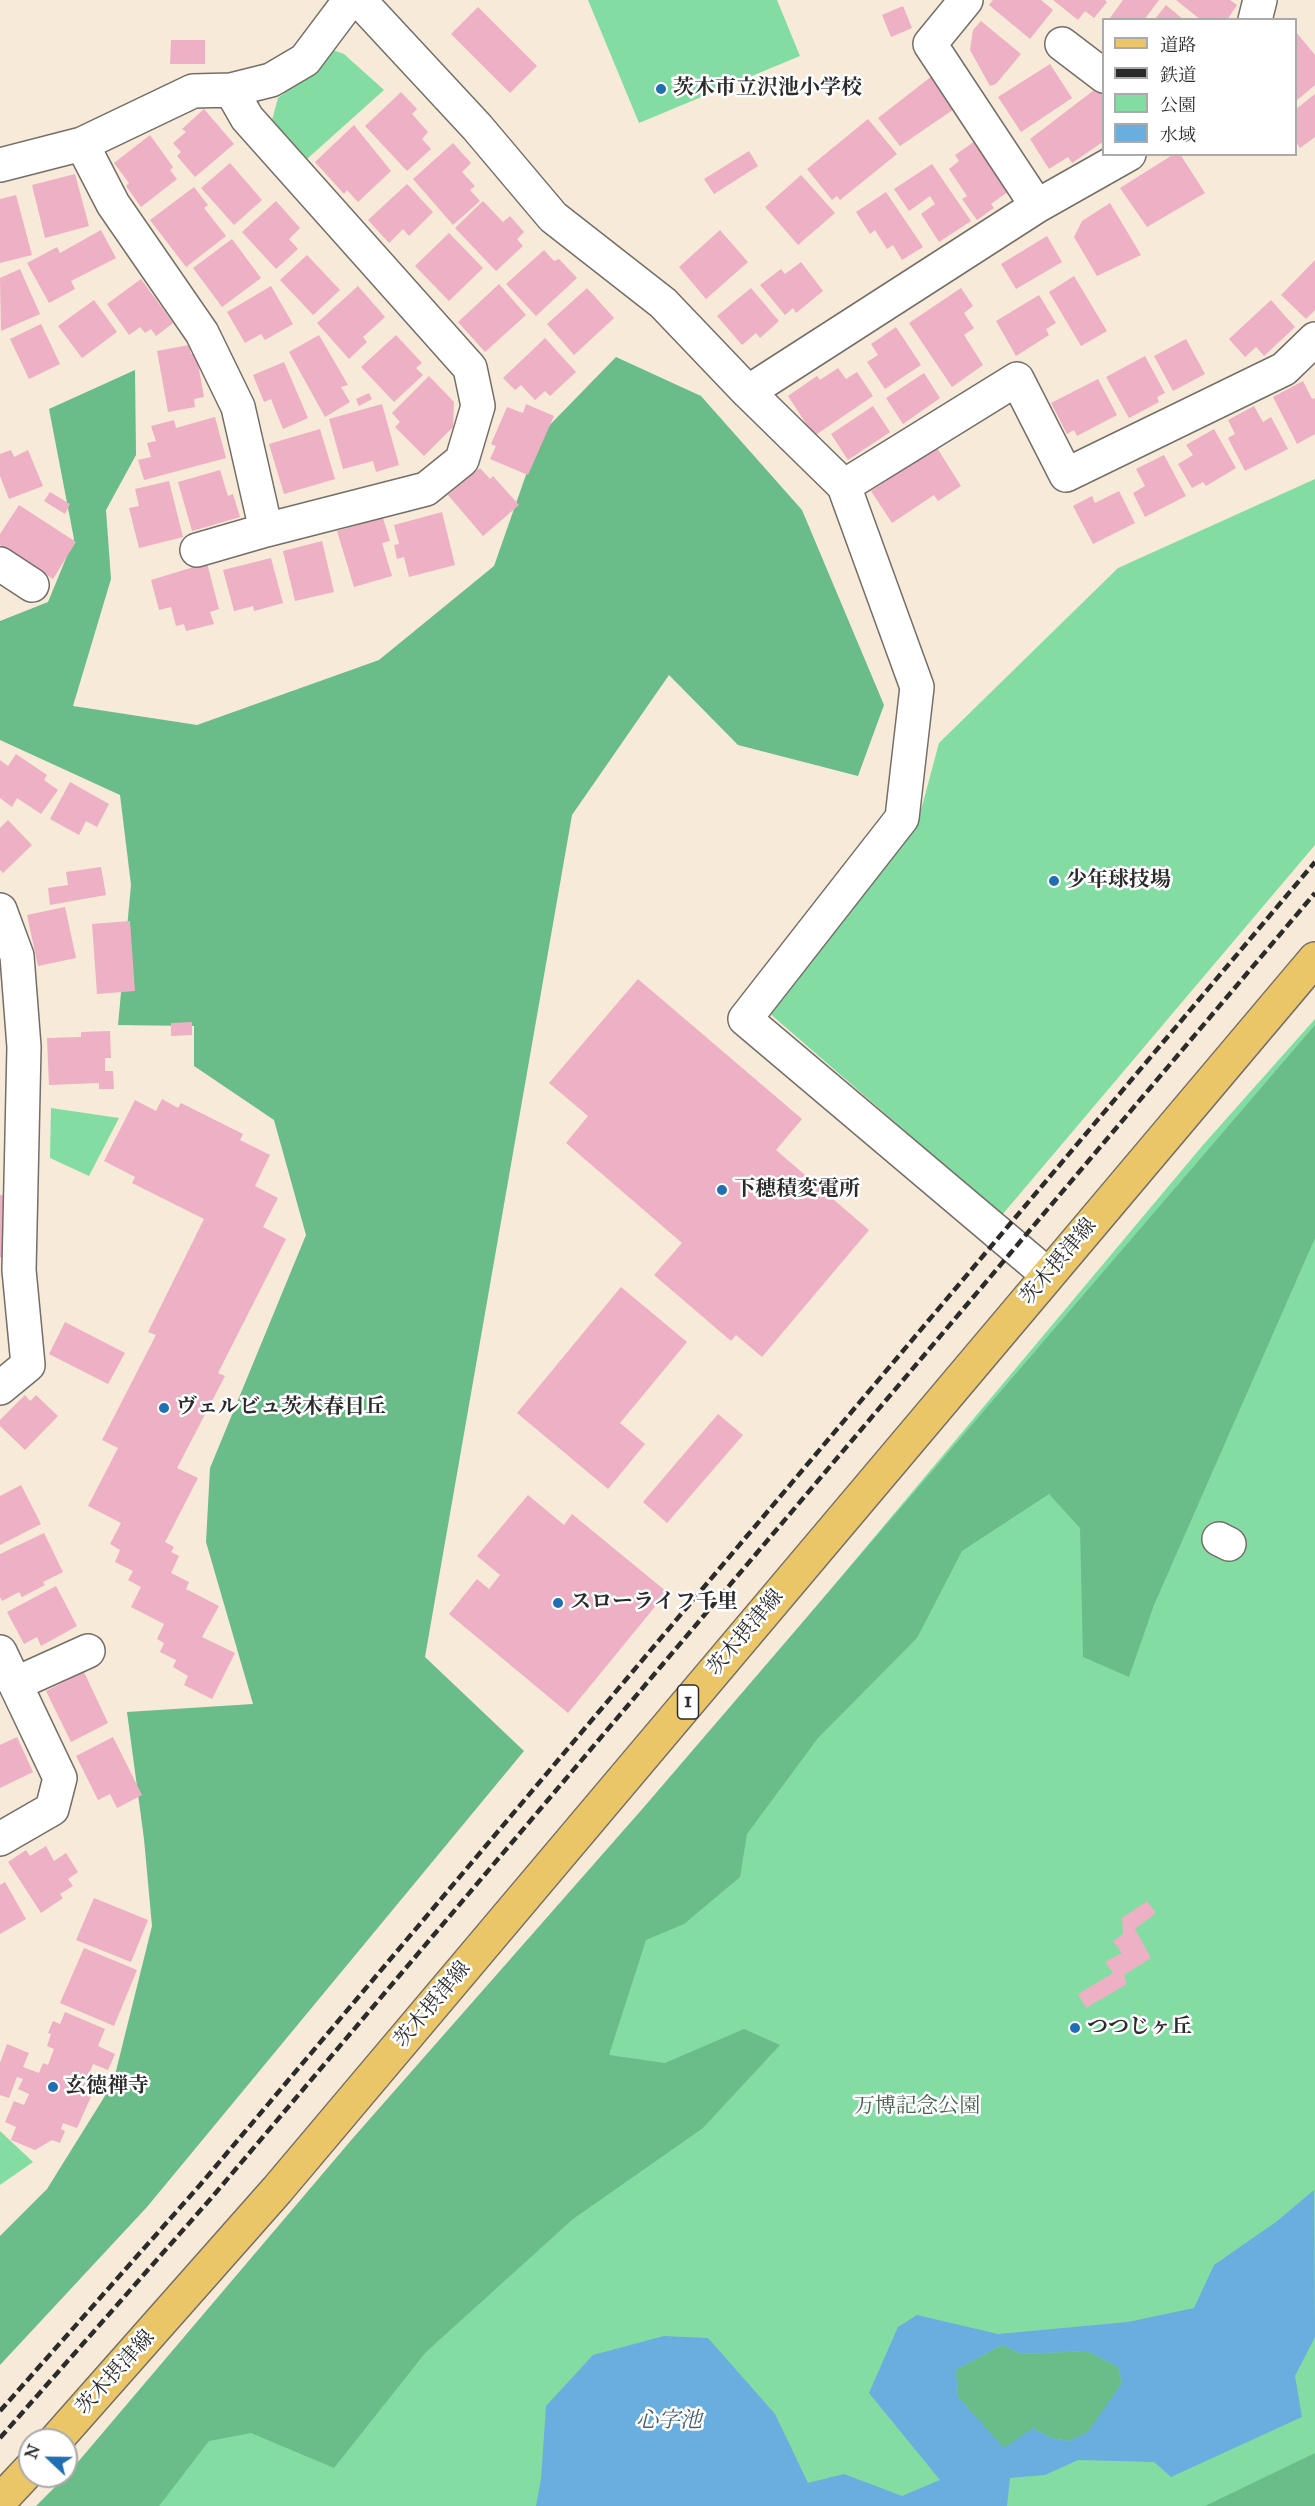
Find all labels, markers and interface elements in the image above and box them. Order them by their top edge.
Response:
legend [1102,18,1297,156]
text: 道路 [1160,34,1196,56]
text: 鉄道 [1160,64,1196,86]
place label: 茨木市立沢池小学校 [673,76,862,102]
marker: 茨木市立沢池小学校 [654,82,668,96]
text: 公園 [1160,94,1196,116]
text: 水域 [1160,124,1196,146]
place label: 少年球技場 [1066,868,1171,894]
marker: 少年球技場 [1047,874,1061,888]
place label: 下穂積変電所 [734,1177,860,1203]
marker: 下穂積変電所 [715,1183,729,1197]
street label: 茨木摂津線 [1016,1214,1102,1310]
place label: ヴェルビュ茨木春日丘 [176,1395,386,1421]
marker: ヴェルビュ茨木春日丘 [157,1401,171,1415]
street label: 茨木摂津線 [703,1585,789,1681]
place label: スローライフ千里 [570,1590,738,1616]
marker: スローライフ千里 [551,1596,565,1610]
road number: 1 [678,1685,698,1719]
street label: 茨木摂津線 [390,1957,476,2053]
place label: つつじヶ丘 [1087,2015,1192,2041]
marker: つつじヶ丘 [1068,2021,1082,2035]
place label: 玄徳禅寺 [65,2074,149,2100]
marker: 玄徳禅寺 [46,2080,60,2094]
park label: 万博記念公園 [854,2094,980,2120]
street label: 茨木摂津線 [72,2326,160,2420]
water label: 心字池 [636,2409,702,2435]
north arrow [18,2428,78,2488]
text: N [21,2442,44,2462]

